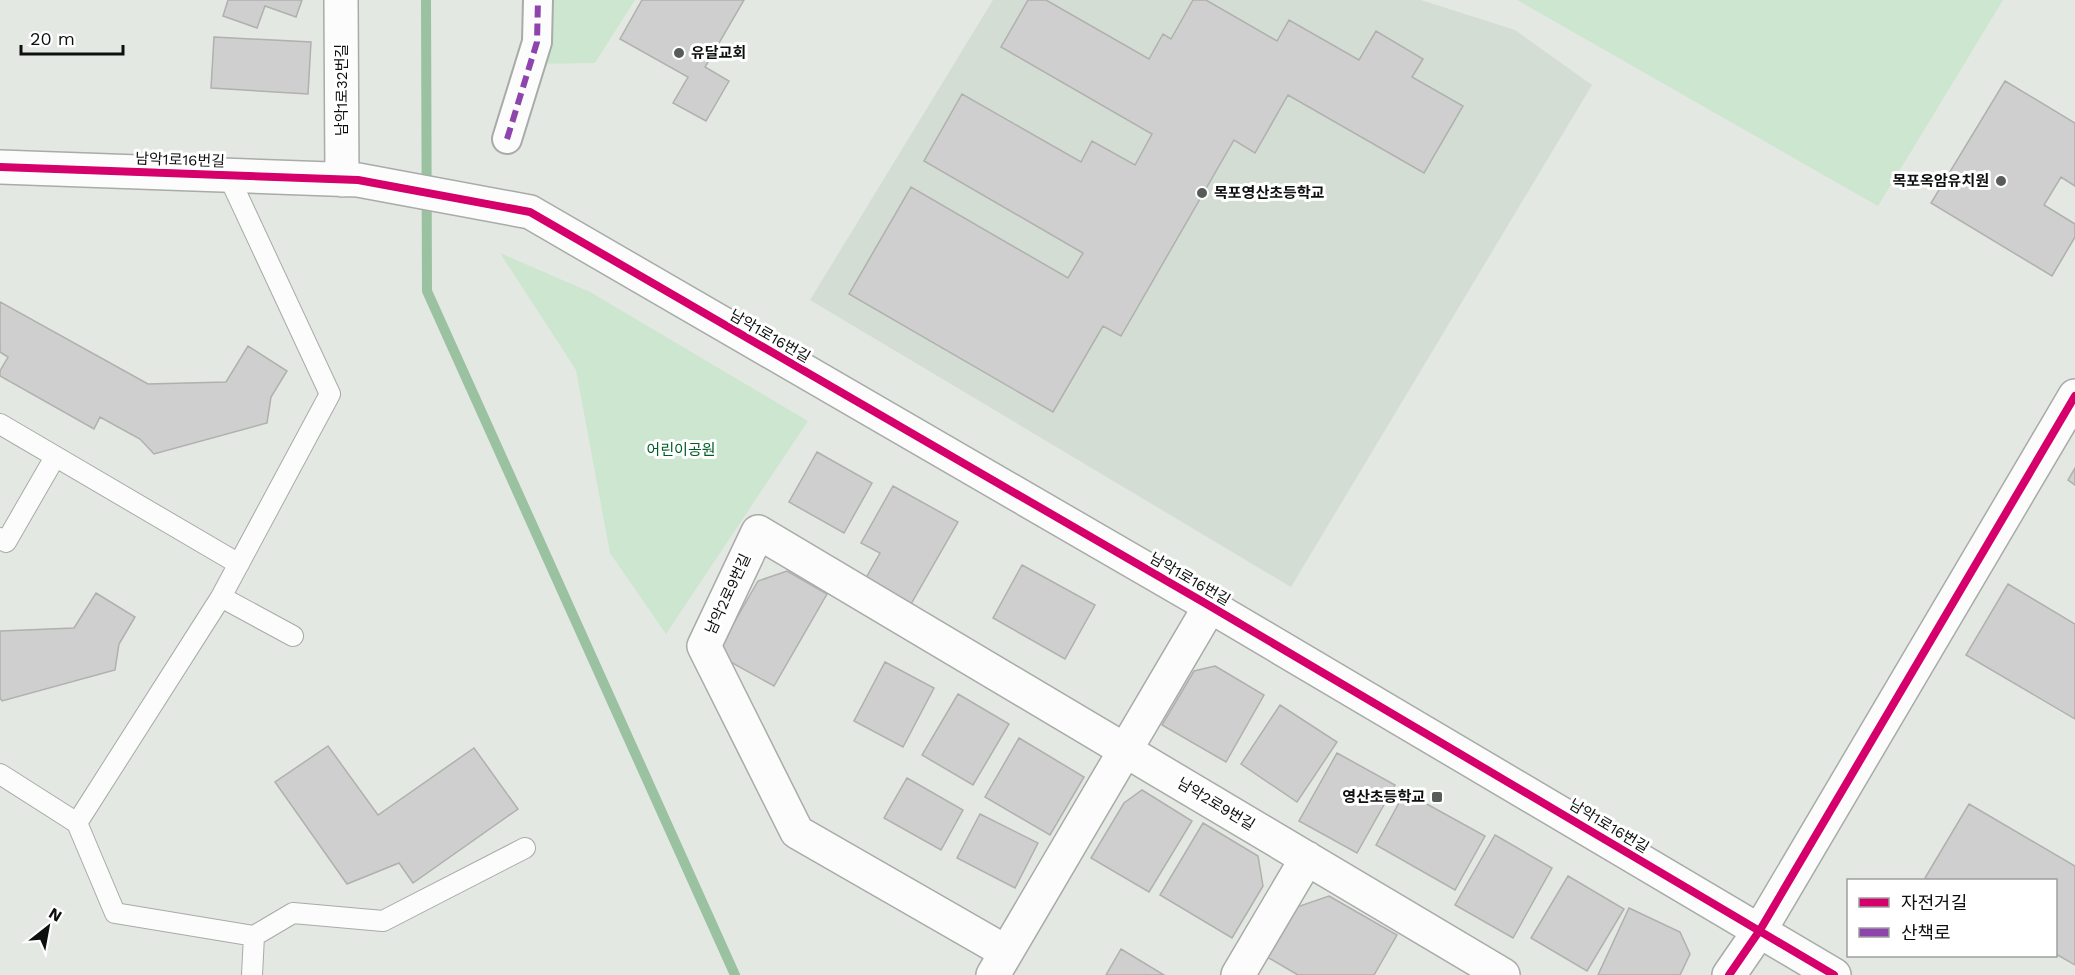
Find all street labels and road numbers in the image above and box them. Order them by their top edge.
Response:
street label: 남악1로32번길 [333,44,351,136]
street label: 남악1로16번길 [135,149,225,171]
street label: 남악1로16번길 [727,306,813,366]
street label: 남악1로16번길 [1147,549,1233,609]
street label: 남악2로9번길 [701,551,755,637]
street label: 남악2로9번길 [1174,774,1258,834]
street label: 남악1로16번길 [1566,795,1652,857]

